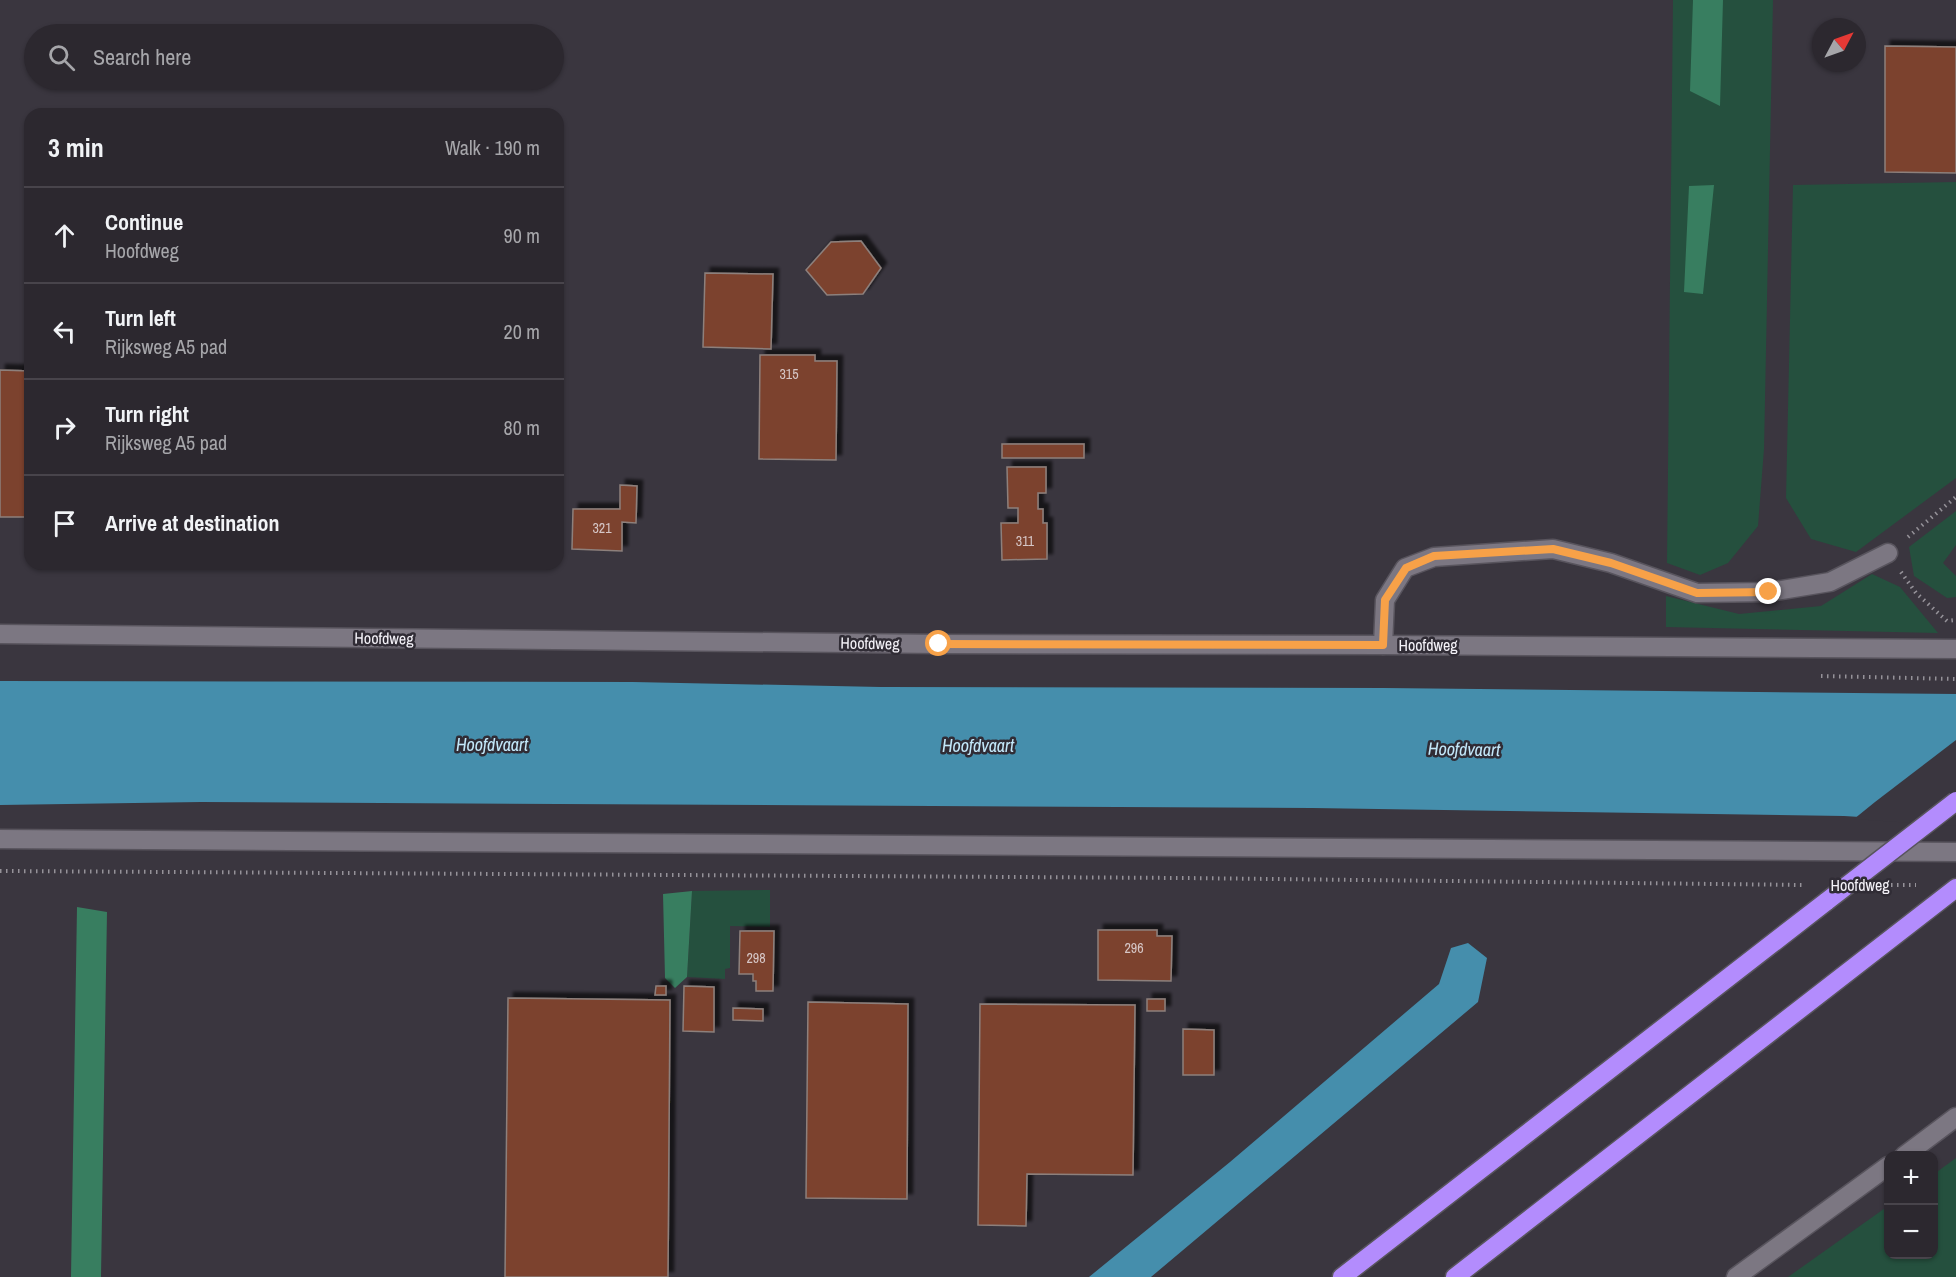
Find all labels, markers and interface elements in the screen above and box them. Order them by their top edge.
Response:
north arrow [1812,18,1866,72]
search box [24,24,564,90]
icon: search [45,41,78,74]
text: Search here [93,42,191,72]
text: 3 min [48,130,104,165]
text: Walk · 190 m [445,134,540,161]
text: Continue [105,207,183,237]
icon: ahead [48,219,81,252]
text: 90 m [504,222,540,249]
text: Hoofdweg [105,237,179,264]
text: Turn left [105,303,176,333]
icon: left [48,315,81,348]
text: 20 m [504,318,540,345]
text: Rijksweg A5 pad [105,333,227,360]
house number: 315 [779,365,799,383]
text: Turn right [105,399,189,429]
icon: right [48,411,81,444]
text: 80 m [504,414,540,441]
text: Rijksweg A5 pad [105,429,227,456]
icon: arrive [48,507,81,540]
text: Arrive at destination [105,508,279,538]
house number: 321 [592,519,612,537]
house number: 311 [1016,532,1035,550]
route end [1755,578,1781,604]
street label: Hoofdweg [354,626,414,650]
route start [925,630,951,656]
street label: Hoofdweg [840,631,900,655]
street label: Hoofdweg [1398,634,1458,656]
water label: Hoofdvaart [456,732,529,757]
water label: Hoofdvaart [942,733,1015,758]
water label: Hoofdvaart [1428,736,1501,762]
street label: Hoofdweg [1830,874,1890,896]
house number: 296 [1124,939,1144,957]
house number: 298 [746,949,766,967]
map controls [1884,1151,1938,1259]
button: + [1884,1151,1938,1205]
button: − [1884,1205,1938,1259]

